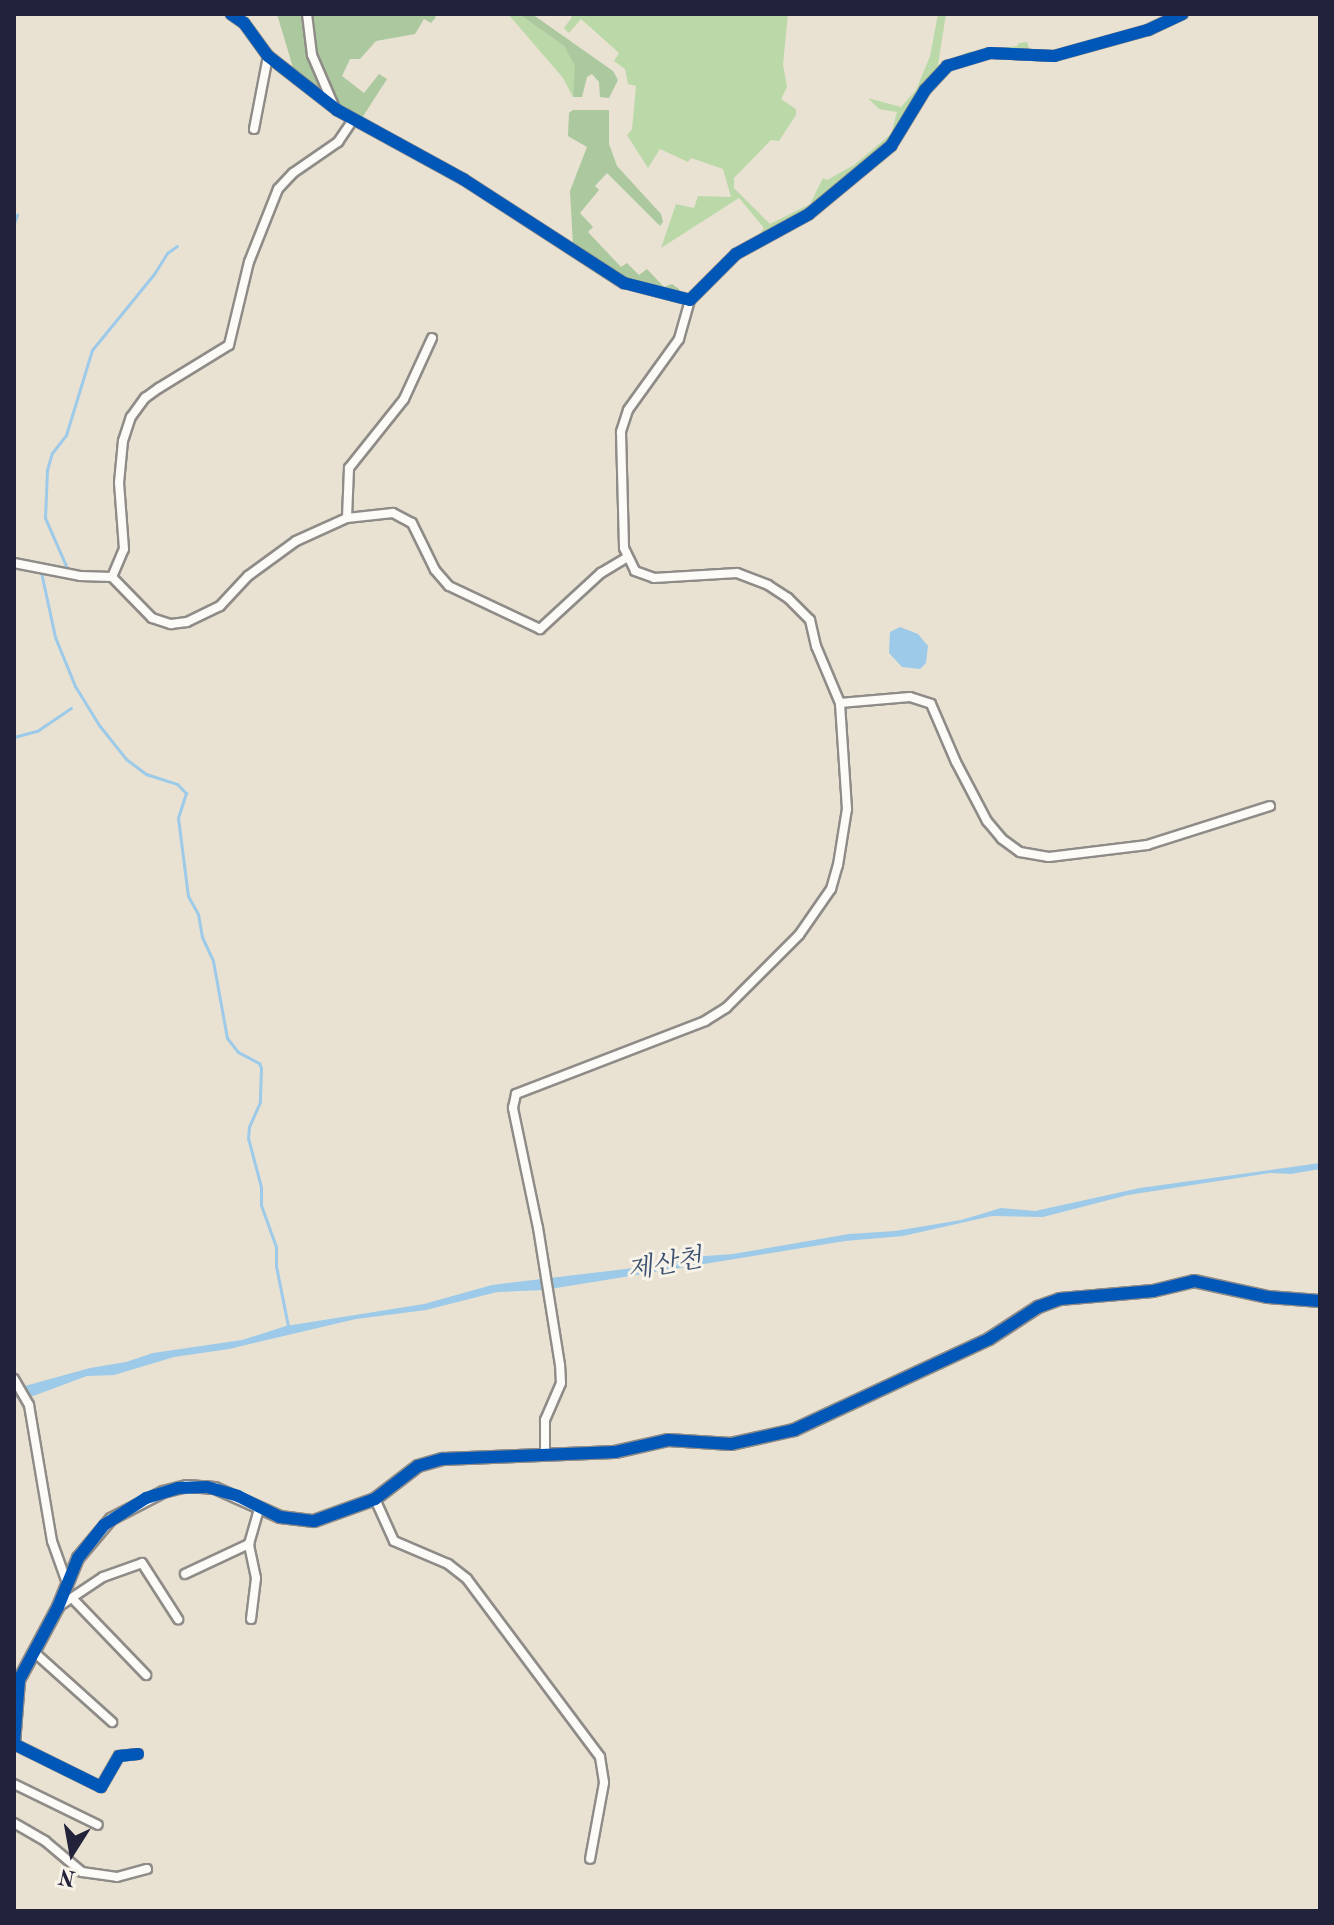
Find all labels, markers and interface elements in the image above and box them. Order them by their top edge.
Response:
water label: 제산천 [625,1244,705,1288]
north arrow [32,1813,112,1893]
text: N [57,1864,78,1889]

